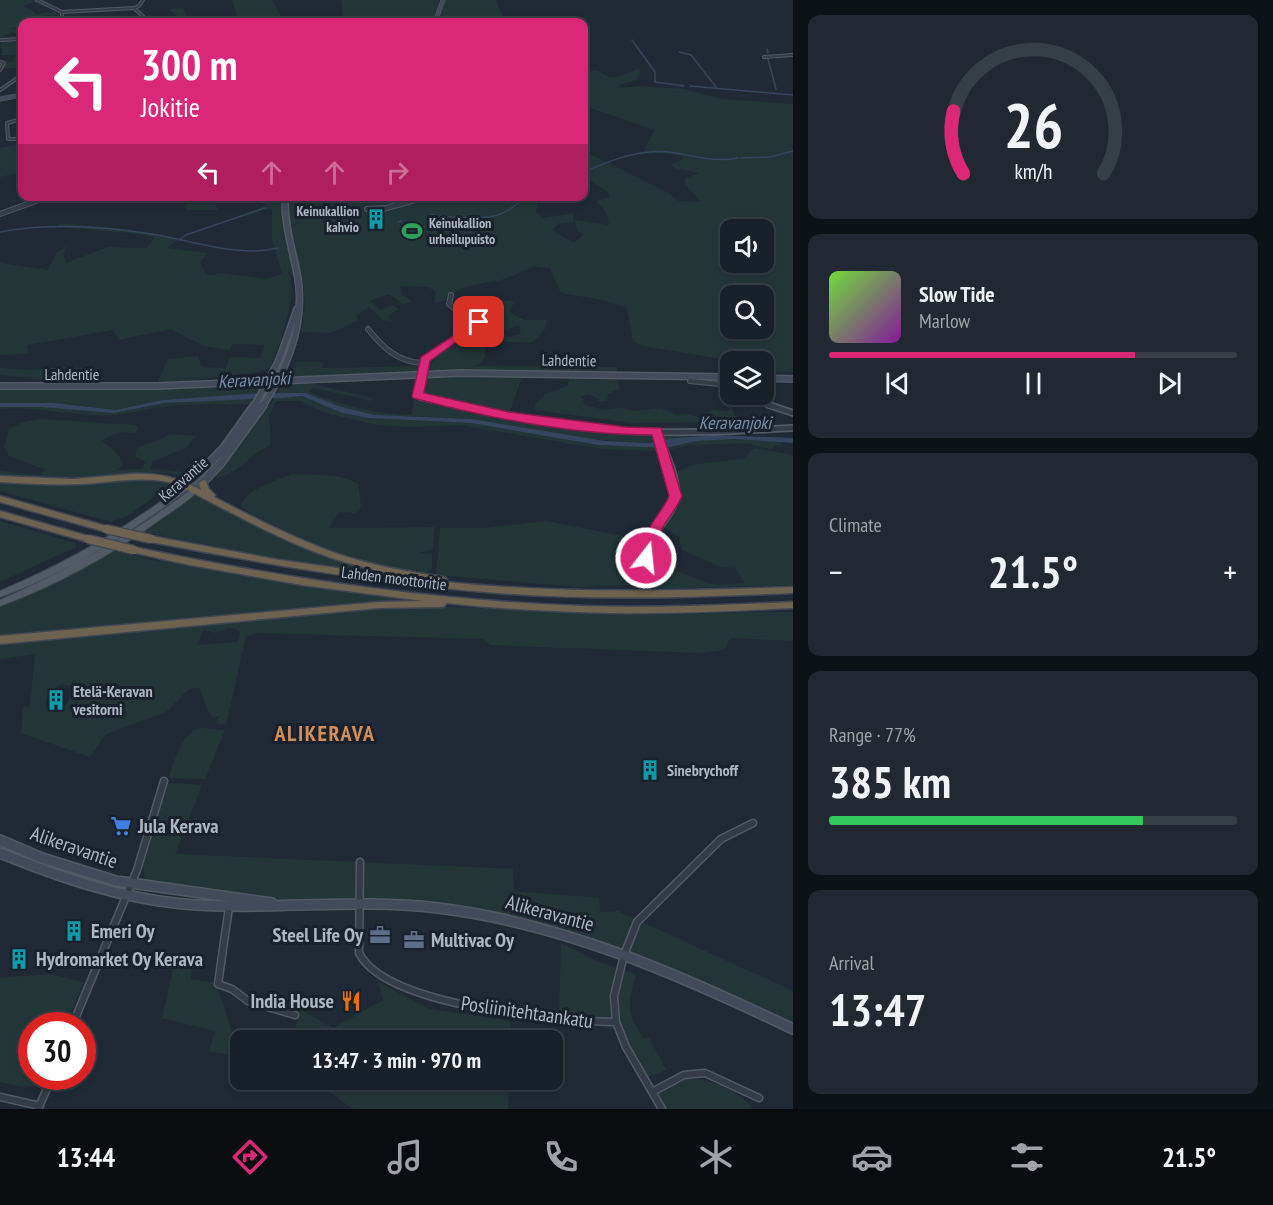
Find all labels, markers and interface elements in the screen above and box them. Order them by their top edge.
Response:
text: 300 m [141,37,238,92]
icon: left [42,42,120,120]
text: 26 [1003,84,1063,165]
text: Jokitie [141,90,200,124]
icon: left [192,156,225,189]
icon: ahead [255,156,288,189]
icon: ahead [318,156,351,189]
icon: right [381,156,414,189]
text: km/h [1014,157,1052,185]
place label: Keinukallion kahvio [297,202,359,236]
building icon: Keinukallion kahvio [364,207,388,231]
place label: Keinukallion urheilupuisto [429,214,495,248]
sports icon: Keinukallion urheilupuisto [400,219,424,243]
map controls [720,219,774,405]
button: sound [720,219,774,273]
text: Slow Tide [919,280,995,308]
button: search [720,285,774,339]
pin [453,296,504,347]
icon: arrive [462,305,495,338]
text: Marlow [919,308,970,334]
street label: Lahdentie [541,350,597,370]
button: layers [720,351,774,405]
street label: Lahdentie [45,364,99,384]
water label: Keravanjoki [217,366,293,393]
icon: previous [881,367,914,400]
icon: pause [1017,367,1050,400]
icon: next [1153,367,1186,400]
water label: Keravanjoki [699,411,773,434]
street label: Keravantie [154,452,212,506]
text: Climate [829,512,882,538]
position arrow [614,526,678,590]
text: 21.5° [988,542,1078,600]
text: − [829,550,843,593]
text: + [1223,550,1237,593]
street label: Lahden moottoritie [340,562,448,594]
place label: Etelä-Keravan vesitorni [72,681,153,719]
building icon: Etelä-Keravan vesitorni [44,688,68,712]
district label: ALIKERAVA [274,719,375,747]
text: Range · 77% [829,722,916,748]
text: 385 km [829,752,951,810]
building icon: Sinebrychoff [638,758,662,782]
place label: Sinebrychoff [667,760,739,780]
place label: Jula Kerava [137,813,218,839]
supermarket icon: Jula Kerava [109,814,133,838]
street label: Alikeravantie [27,820,121,874]
street label: Alikeravantie [503,889,597,937]
place label: Emeri Oy [91,918,156,944]
building icon: Emeri Oy [62,919,86,943]
place label: Steel Life Oy [273,922,364,948]
office icon: Steel Life Oy [368,923,392,947]
place label: Multivac Oy [431,927,515,953]
office icon: Multivac Oy [402,928,426,952]
place label: Hydromarket Oy Kerava [36,946,203,972]
building icon: Hydromarket Oy Kerava [7,947,31,971]
text: Arrival [829,950,874,976]
text: 13:47 [829,980,926,1038]
place label: India House [250,988,334,1014]
restaurant icon: India House [339,989,363,1013]
street label: Posliinitehtaankatu [459,990,595,1034]
speed limit sign: 30 [18,1012,96,1090]
text: 13:47 · 3 min · 970 m [312,1046,481,1074]
icon: directions [229,1136,271,1178]
icon: music [384,1136,426,1178]
icon: phone [540,1136,582,1178]
icon: climate [695,1136,737,1178]
icon: car [851,1136,893,1178]
icon: filters [1006,1136,1048,1178]
text: 13:44 [57,1140,115,1174]
text: 21.5° [1162,1140,1216,1174]

